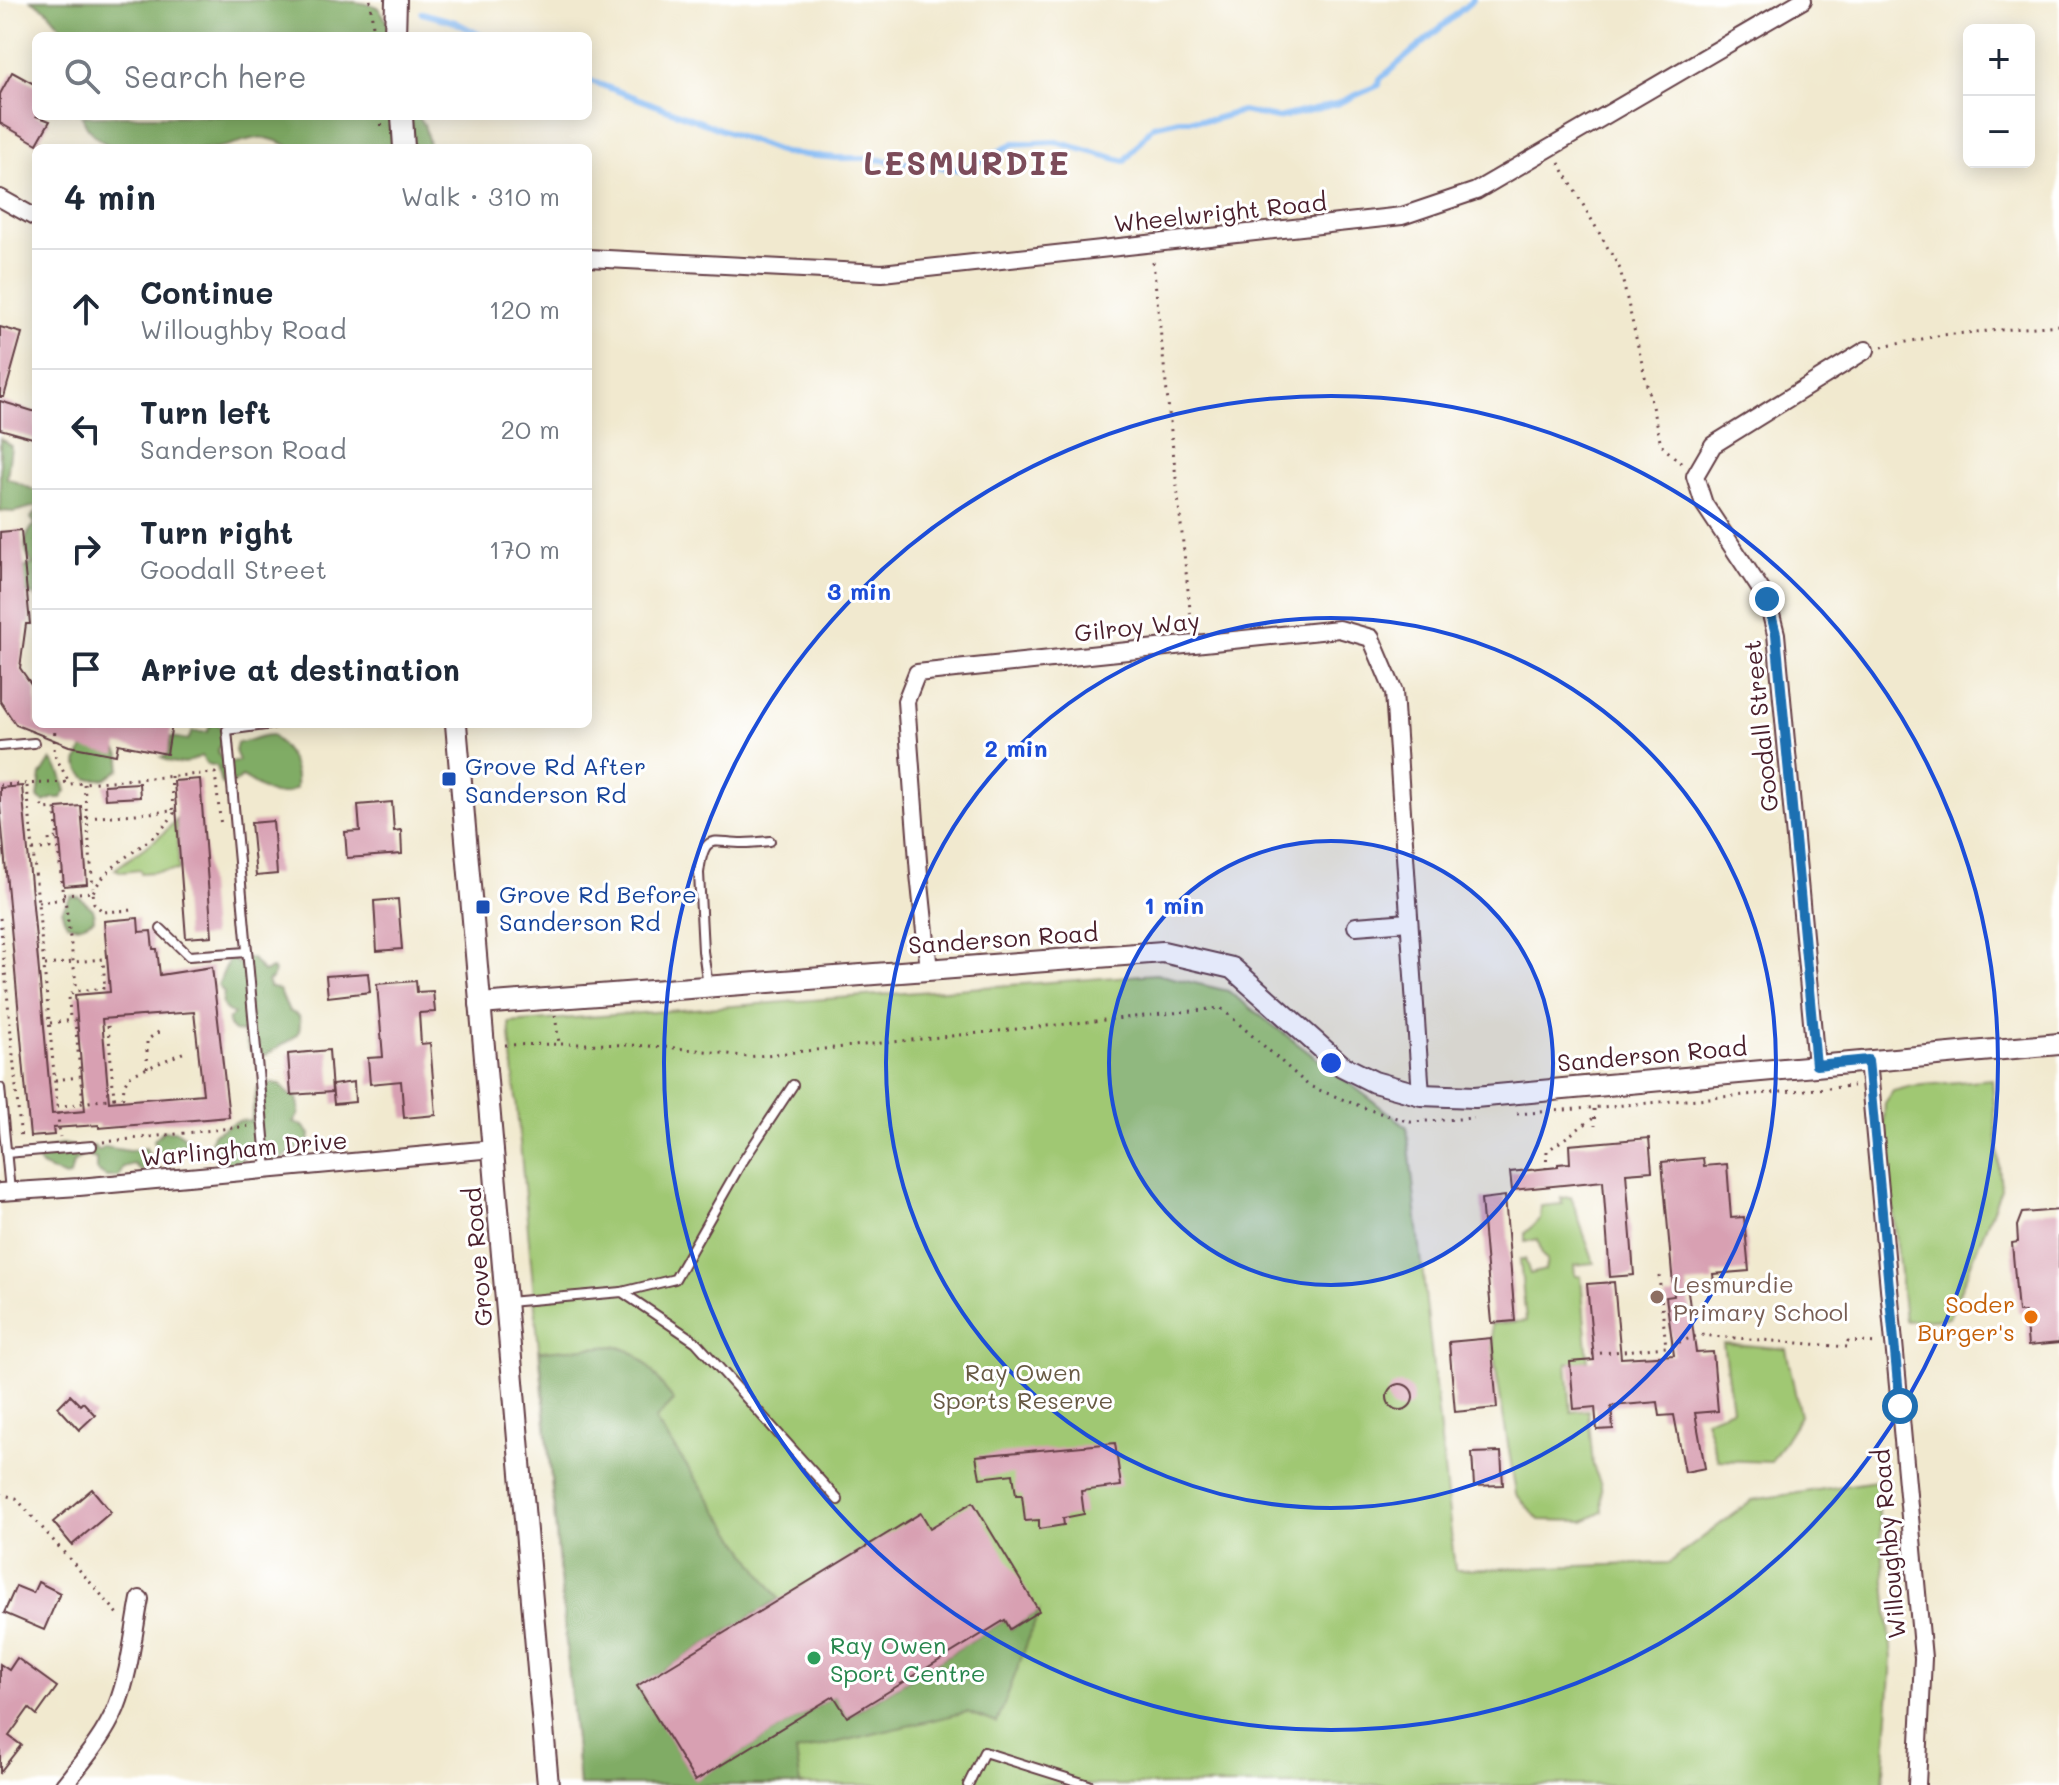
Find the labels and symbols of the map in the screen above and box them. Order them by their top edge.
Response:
district label: LESMURDIE [863,141,1071,183]
street label: Wheelwright Road [1112,185,1328,239]
text: 3 min [827,575,891,606]
route end [1749,581,1785,617]
street label: Gilroy Way [1073,604,1201,648]
street label: Goodall Street [1736,639,1784,813]
text: 2 min [985,732,1048,763]
place label: Grove Rd After Sanderson Rd [465,750,646,809]
marker: Grove Rd After Sanderson Rd [440,770,458,788]
place label: Grove Rd Before Sanderson Rd [499,878,697,937]
text: 1 min [1144,889,1204,920]
marker: Grove Rd Before Sanderson Rd [474,898,492,916]
street label: Sanderson Road [907,916,1099,960]
street label: Sanderson Road [1556,1030,1748,1078]
centre of rings [1317,1049,1345,1077]
street label: Warlingham Drive [139,1124,349,1172]
street label: Grove Road [455,1186,499,1328]
place label: Lesmurdie Primary School [1673,1268,1849,1327]
marker: Lesmurdie Primary School [1648,1288,1666,1306]
place label: Soder Burger's [1917,1288,2015,1347]
marker: Soder Burger's [2022,1308,2040,1326]
park label: Ray Owen Sports Reserve [933,1356,1113,1415]
route start [1882,1388,1918,1424]
street label: Willoughby Road [1864,1448,1912,1640]
place label: Ray Owen Sport Centre [830,1629,986,1688]
marker: Ray Owen Sport Centre [805,1649,823,1667]

